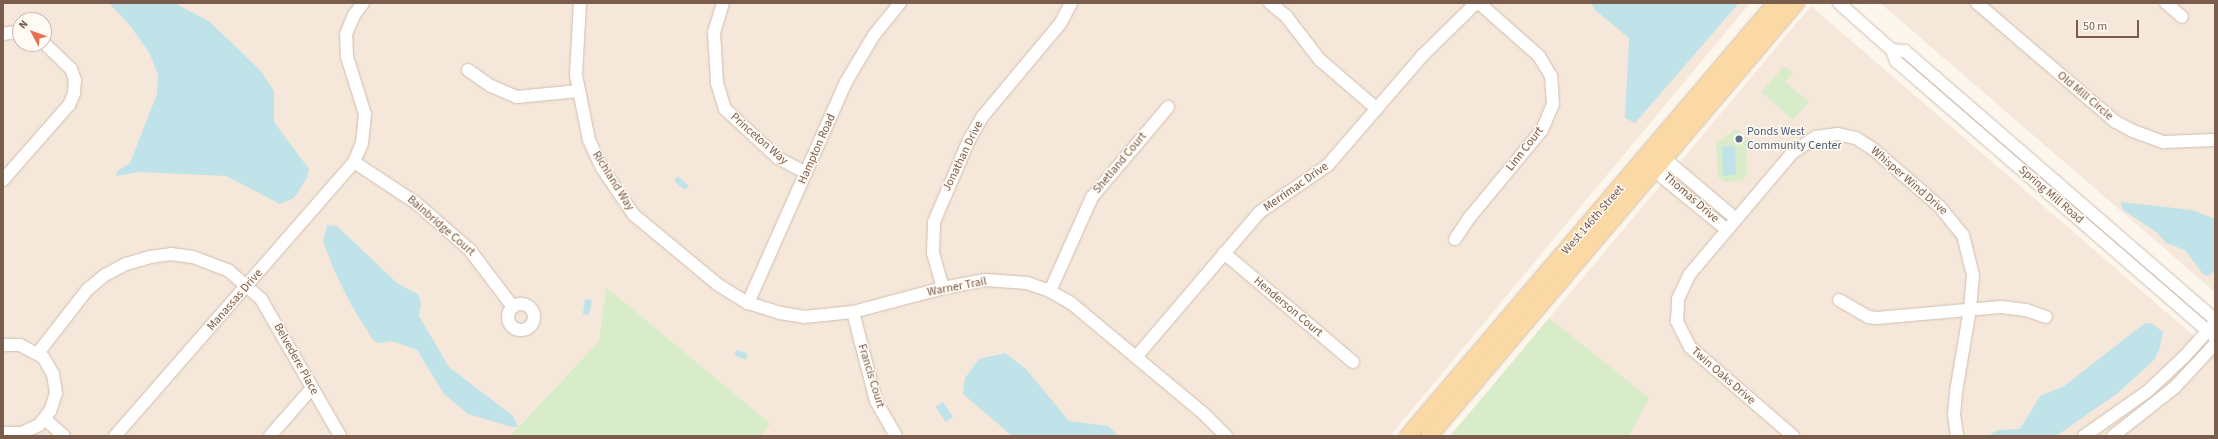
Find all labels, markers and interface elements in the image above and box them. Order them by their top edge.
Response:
north arrow [12,12,52,52]
scale bar [2078,12,2141,38]
text: N [15,17,31,32]
text: 50 m [2083,18,2107,35]
street label: Old Mill Circle [2054,68,2116,124]
street label: Princeton Way [727,110,791,168]
street label: Hampton Road [795,112,839,186]
street label: Jonathan Drive [940,119,986,193]
street label: Linn Court [1503,124,1547,174]
place label: Ponds West Community Center [1747,125,1842,153]
street label: Shetland Court [1090,129,1150,197]
marker: Ponds West Community Center [1734,134,1744,144]
street label: Whisper Wind Drive [1868,144,1950,218]
street label: Richland Way [589,149,637,213]
street label: Merrimac Drive [1261,159,1331,215]
street label: Spring Mill Road [2016,163,2086,227]
street label: Thomas Drive [1660,170,1722,226]
street label: West 146th Street [1559,182,1627,258]
street label: Bainbridge Court [404,193,478,259]
street label: Manassas Drive [204,266,266,334]
street label: Warner Trail [926,274,988,300]
street label: Henderson Court [1251,274,1325,340]
street label: Belvedere Place [270,321,322,397]
street label: Francis Court [854,342,888,410]
street label: Twin Oaks Drive [1688,344,1758,408]

